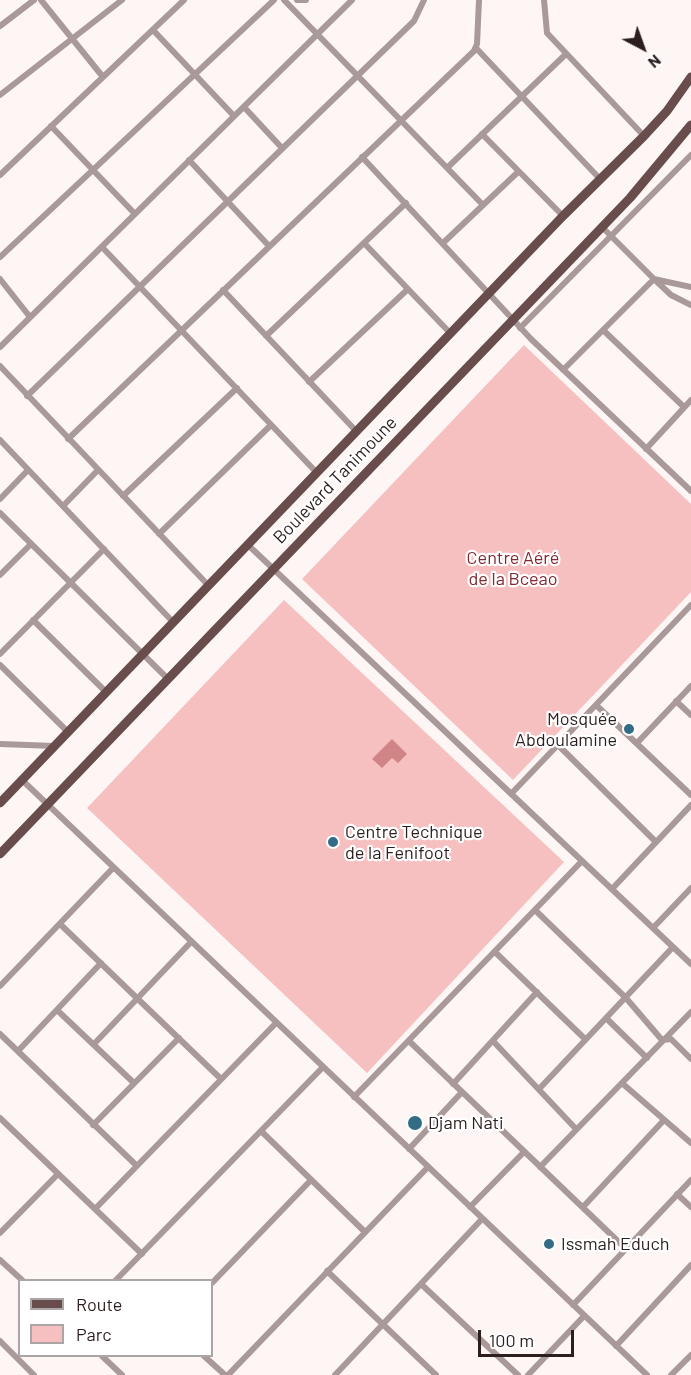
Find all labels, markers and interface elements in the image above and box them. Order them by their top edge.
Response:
north arrow [613,18,673,78]
text: N [645,51,665,73]
street label: Boulevard Tanimoune [269,412,401,548]
park label: Centre Aéré de la Bceao [467,547,559,590]
place label: Mosquée Abdoulamine [515,708,617,750]
marker: Mosquée Abdoulamine [622,722,636,736]
place label: Centre Technique de la Fenifoot [345,821,483,864]
marker: Centre Technique de la Fenifoot [326,835,340,849]
place label: Djam Nati [428,1112,504,1134]
marker: Djam Nati [406,1114,424,1132]
place label: Issmah Educh [561,1233,670,1255]
marker: Issmah Educh [542,1237,556,1251]
legend [18,1279,213,1357]
text: Route [76,1293,122,1315]
scale bar [481,1318,577,1356]
text: Parc [76,1323,112,1345]
text: 100 m [489,1329,534,1351]

